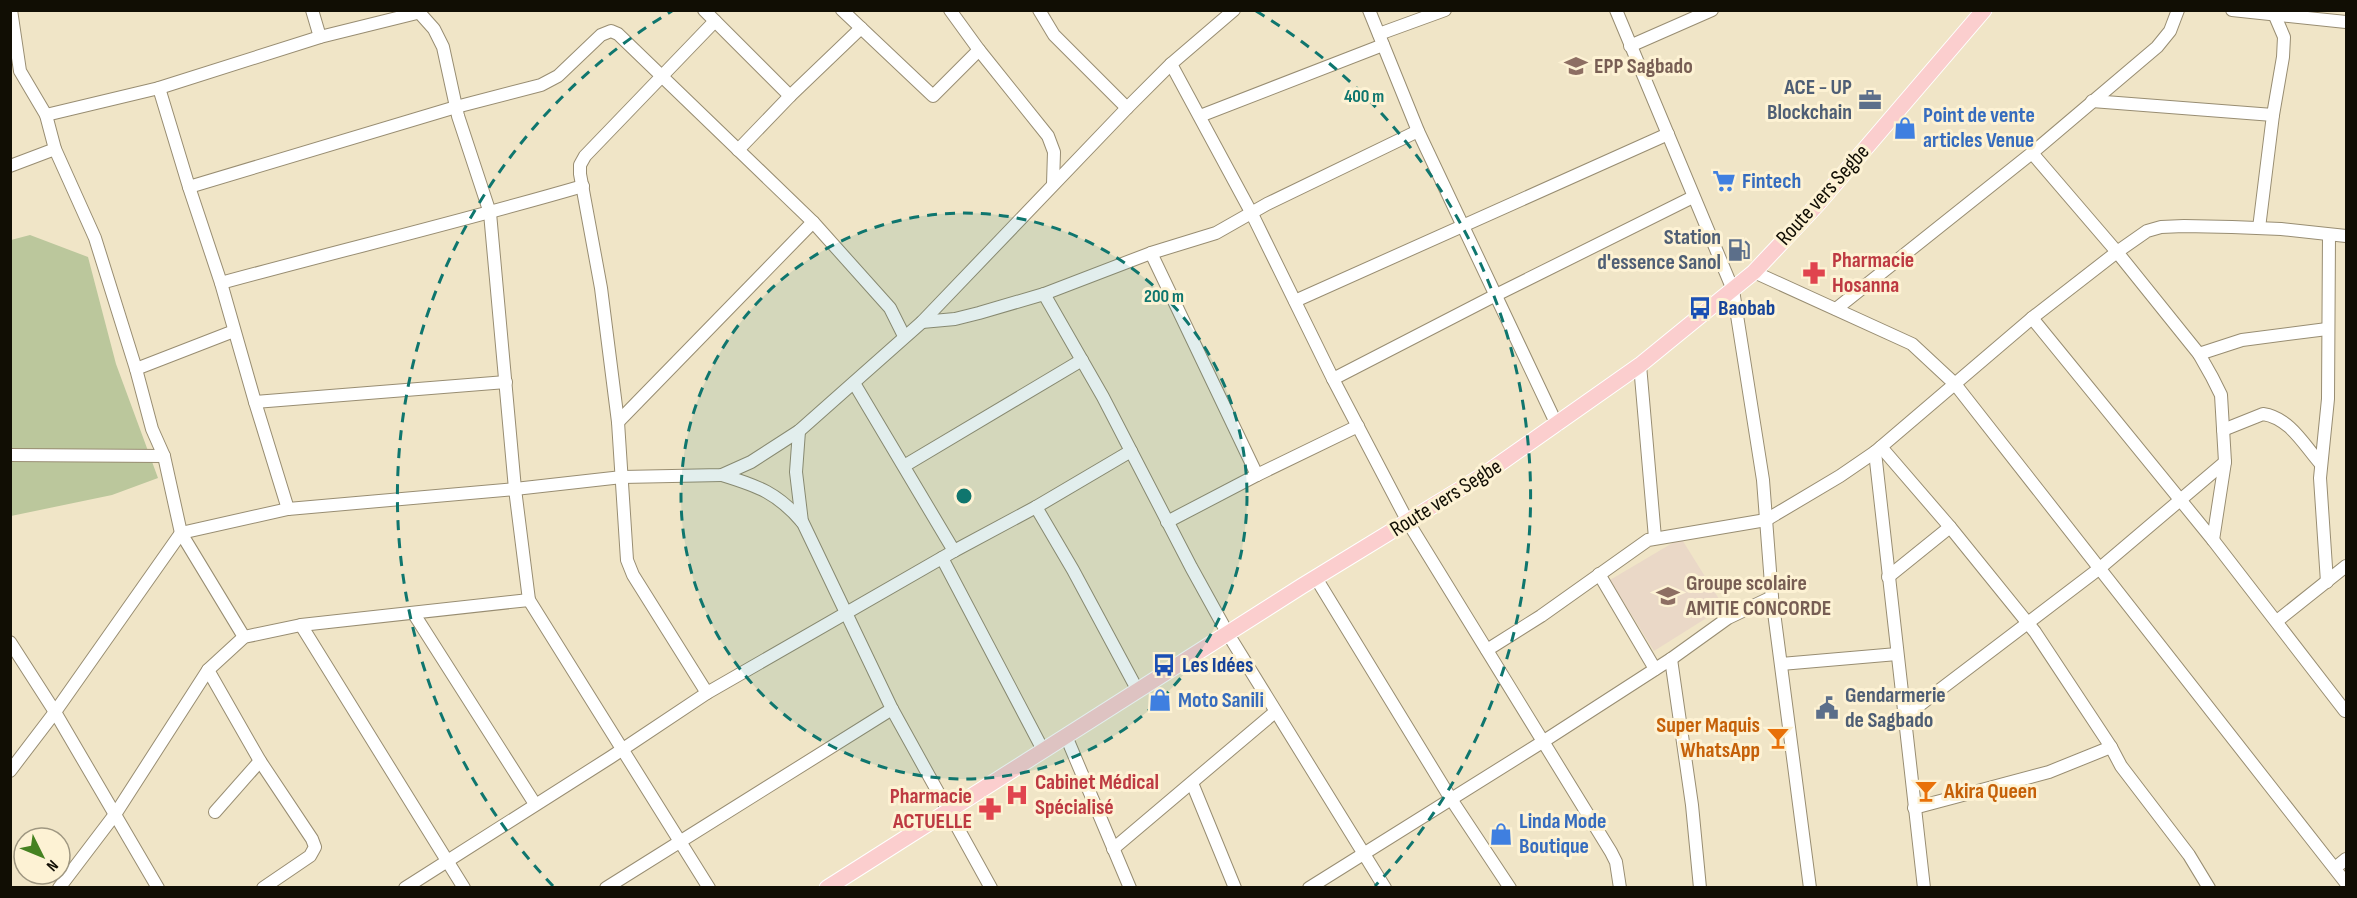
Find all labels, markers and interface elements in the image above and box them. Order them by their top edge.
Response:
school or university icon: EPP Sagbado [1563,53,1589,79]
place label: EPP Sagbado [1594,53,1693,80]
place label: ACE - UP Blockchain [1767,74,1852,126]
text: 400 m [1344,86,1384,107]
office icon: ACE - UP Blockchain [1857,87,1883,113]
place label: Point de vente articles Venue [1923,102,2035,154]
shop icon: Point de vente articles Venue [1892,115,1918,141]
street label: Route vers Segbe [1771,139,1875,251]
supermarket icon: Fintech [1711,168,1737,194]
place label: Fintech [1742,168,1801,195]
place label: Station d'essence Sanol [1597,224,1721,276]
fuel station icon: Station d'essence Sanol [1726,237,1752,263]
place label: Pharmacie Hosanna [1832,247,1914,299]
pharmacy icon: Pharmacie Hosanna [1801,260,1827,286]
text: 200 m [1144,286,1184,307]
bus stop icon: Baobab [1687,295,1713,321]
place label: Baobab [1718,295,1775,322]
street label: Route vers Segbe [1385,453,1507,543]
centre of rings [954,486,974,506]
place label: Groupe scolaire AMITIE CONCORDE [1685,570,1831,622]
school or university icon: Groupe scolaire AMITIE CONCORDE [1655,583,1681,609]
bus stop icon: Les Idées [1151,652,1177,678]
place label: Les Idées [1182,652,1254,679]
place label: Gendarmerie de Sagbado [1845,682,1946,734]
shop icon: Moto Sanili [1147,687,1173,713]
place label: Moto Sanili [1178,687,1264,714]
public building icon: Gendarmerie de Sagbado [1814,695,1840,721]
place label: Super Maquis WhatsApp [1656,712,1760,764]
bar icon: Super Maquis WhatsApp [1765,725,1791,751]
place label: Cabinet Médical Spécialisé [1035,769,1159,821]
bar icon: Akira Queen [1913,778,1939,804]
place label: Akira Queen [1943,778,2037,805]
hospital icon: Cabinet Médical Spécialisé [1004,782,1030,808]
place label: Pharmacie ACTUELLE [890,783,972,835]
pharmacy icon: Pharmacie ACTUELLE [977,796,1003,822]
place label: Linda Mode Boutique [1519,808,1606,860]
shop icon: Linda Mode Boutique [1488,821,1514,847]
north arrow [12,826,72,886]
text: N [42,856,62,875]

